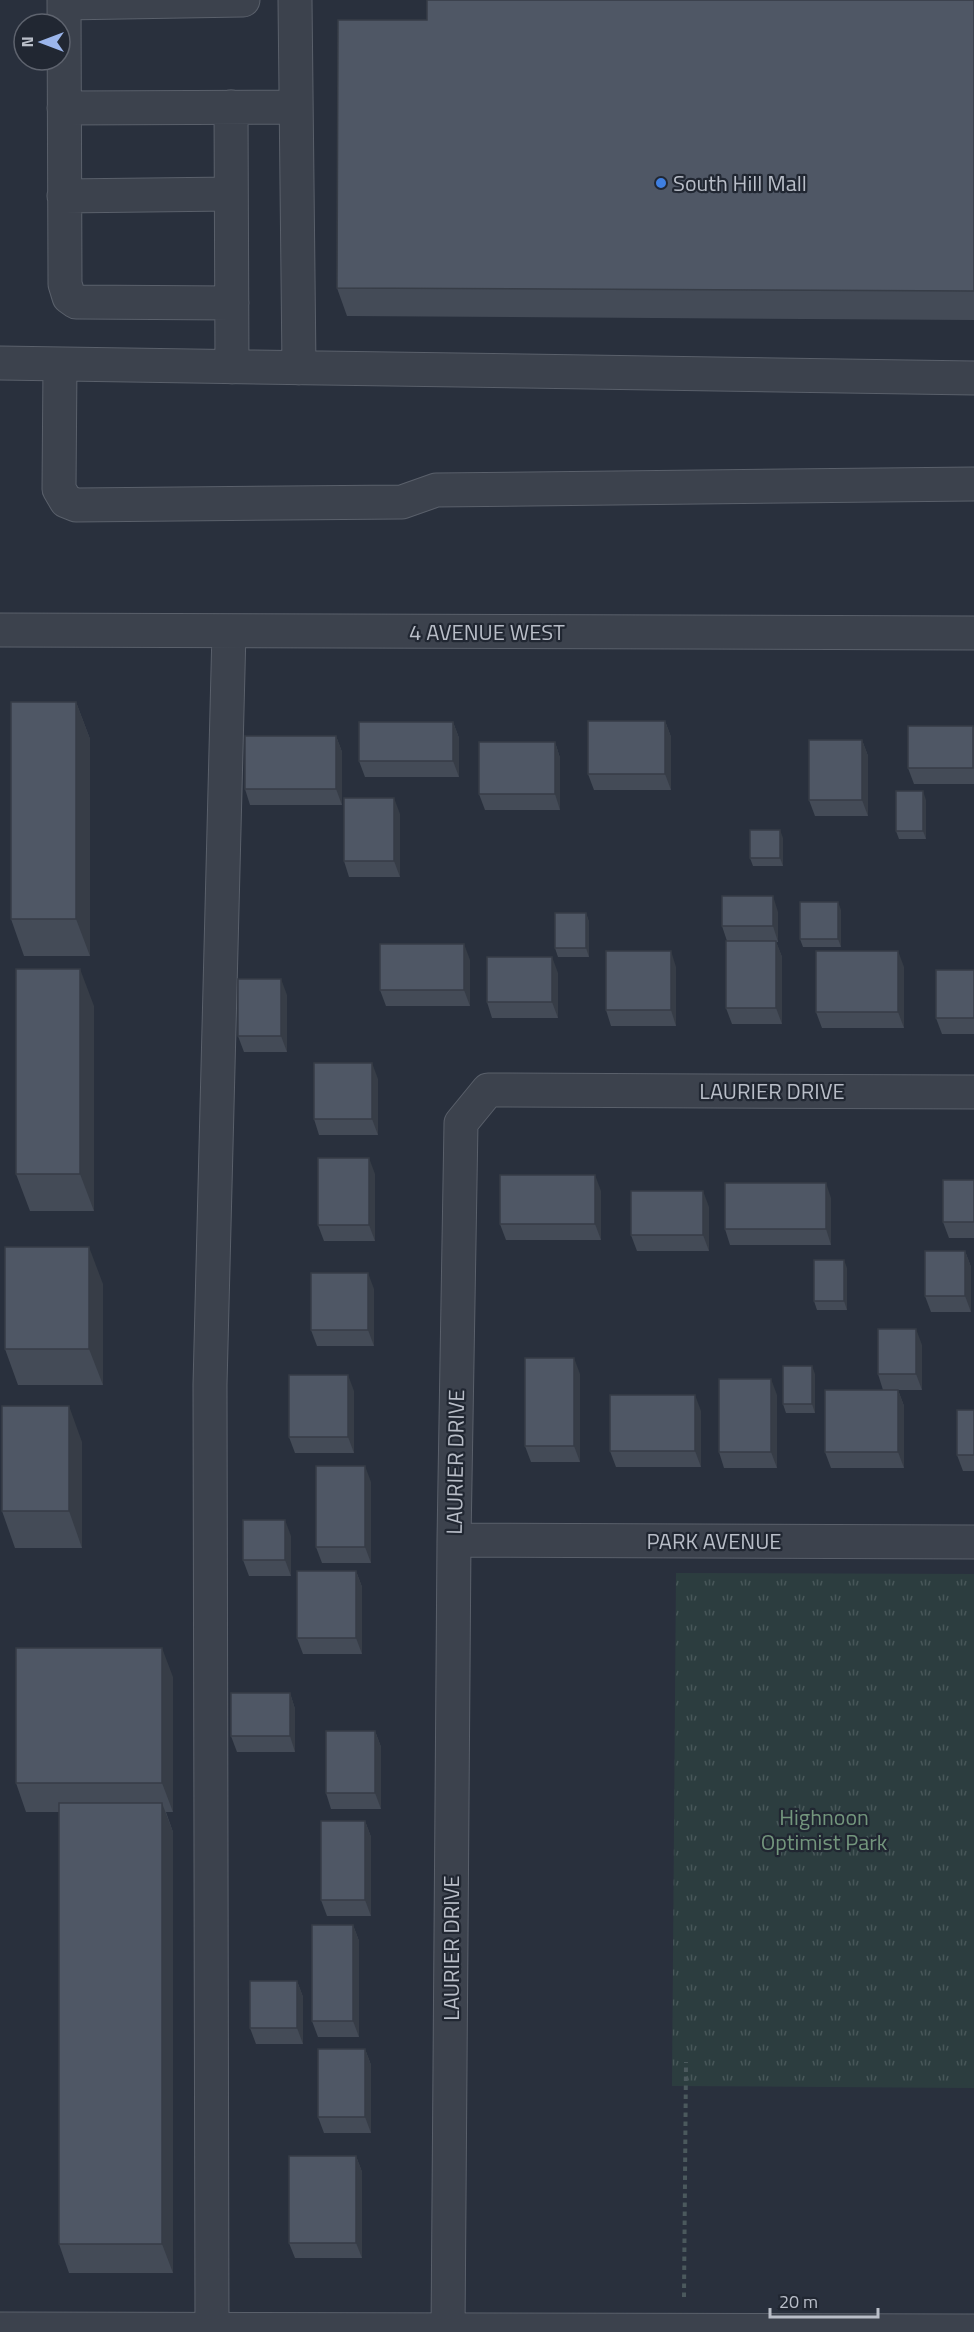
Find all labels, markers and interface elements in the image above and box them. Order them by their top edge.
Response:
north arrow [12,12,72,72]
text: N [15,36,39,48]
place label: South Hill Mall [673,166,807,200]
marker: South Hill Mall [654,176,668,190]
street label: 4 AVENUE WEST [409,615,565,649]
street label: LAURIER DRIVE [699,1074,845,1108]
street label: LAURIER DRIVE [437,1389,473,1535]
street label: PARK AVENUE [646,1524,782,1558]
park label: Highnoon Optimist Park [761,1800,888,1859]
street label: LAURIER DRIVE [434,1875,468,2021]
scale bar [770,2281,878,2319]
text: 20 m [779,2288,818,2315]

